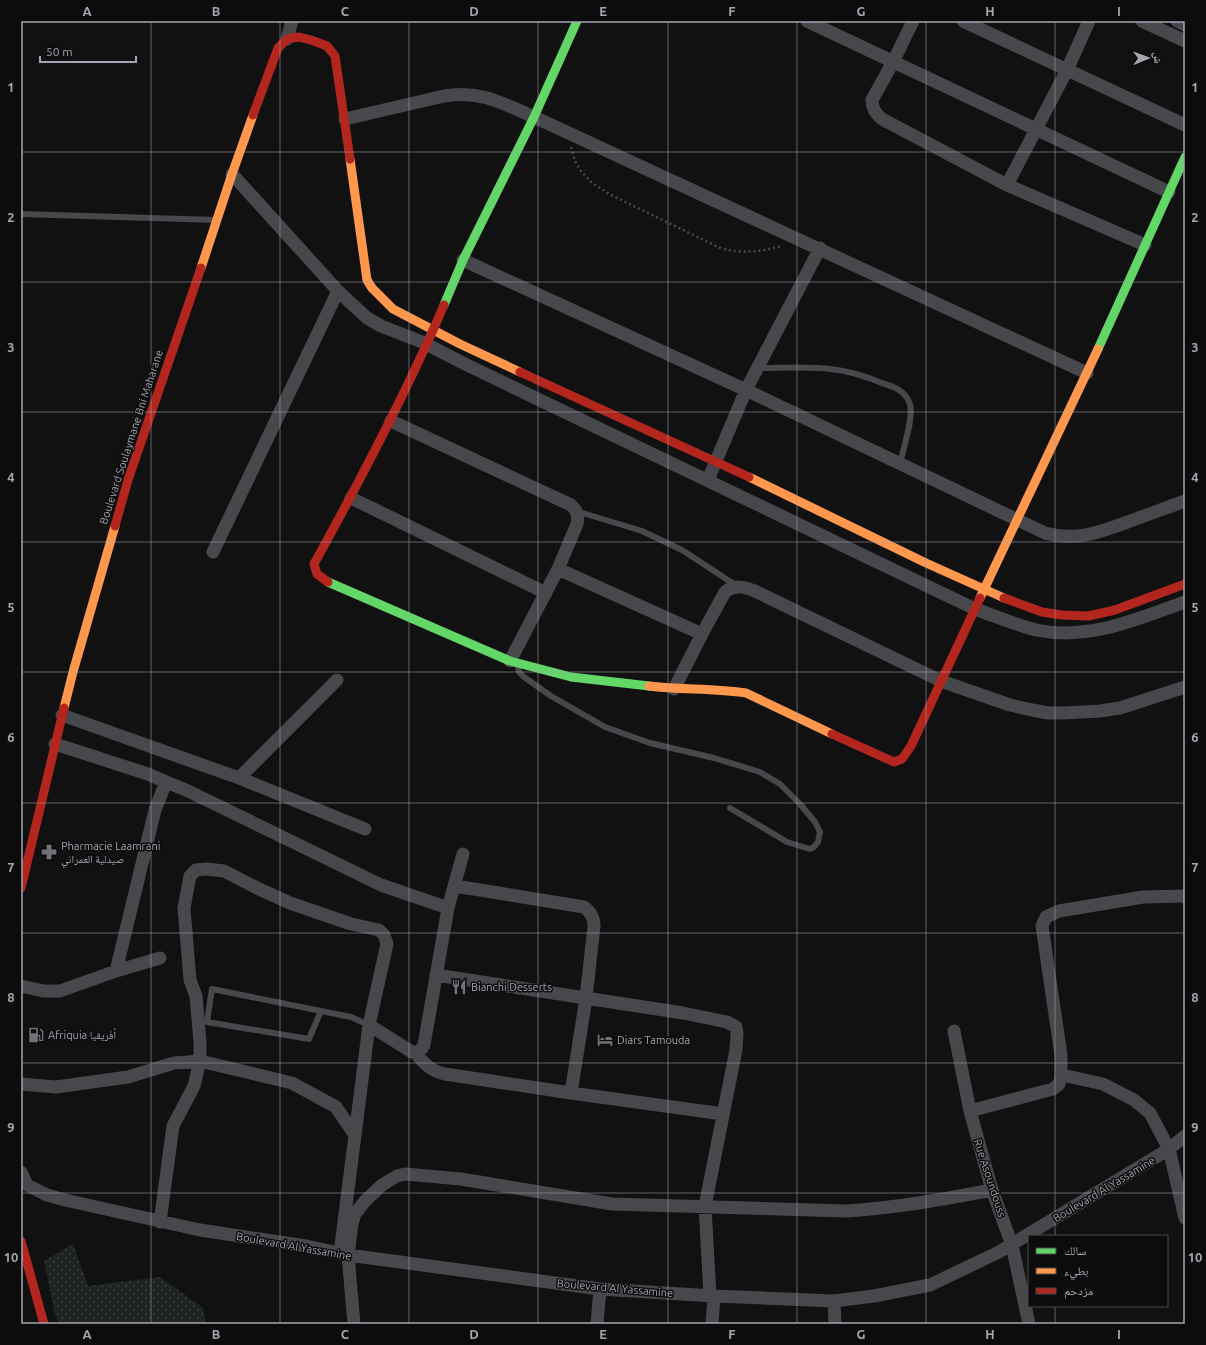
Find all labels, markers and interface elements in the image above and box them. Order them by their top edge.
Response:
text: A [82,4,92,18]
text: B [212,4,221,18]
text: C [341,4,350,18]
text: D [469,4,479,18]
text: E [599,4,607,18]
text: F [728,4,736,18]
text: G [857,4,866,18]
text: H [985,4,995,18]
text: I [1117,4,1121,18]
scale bar [40,38,136,64]
north arrow [1128,38,1168,78]
text: 50 m [46,45,73,58]
text: ش [1150,52,1164,64]
text: 1 [7,80,15,94]
text: 1 [1191,80,1199,94]
text: 2 [7,210,15,224]
text: 2 [1191,210,1199,224]
text: 3 [7,340,15,354]
text: 3 [1191,340,1199,354]
street label: Boulevard Soulaymane Bni Maharane [97,348,165,526]
text: 4 [7,470,15,484]
text: 4 [1191,470,1199,484]
text: 5 [7,600,15,614]
text: 5 [1191,600,1199,614]
text: 6 [7,730,15,744]
text: 6 [1191,730,1199,744]
place label: Pharmacie Laamrani صيدلية العمراني [61,840,160,868]
pharmacy icon: Pharmacie Laamrani صيدلية العمراني [40,843,58,861]
text: 7 [7,860,15,874]
text: 7 [1191,860,1199,874]
restaurant icon: Bianchi Desserts [450,978,468,996]
place label: Bianchi Desserts [471,981,552,993]
text: 8 [7,990,15,1004]
text: 8 [1191,990,1199,1004]
fuel station icon: Afriquia أفريقيا [27,1026,45,1044]
place label: Afriquia أفريقيا [48,1028,116,1041]
hotel icon: Diars Tamouda [596,1031,614,1049]
place label: Diars Tamouda [617,1034,690,1046]
text: 9 [7,1120,15,1134]
text: 9 [1191,1120,1199,1134]
street label: Rue Asoundouss [972,1137,1008,1219]
street label: Boulevard Al Yassamine [1051,1154,1157,1224]
street label: Boulevard Al Yassamine [236,1230,352,1262]
legend [1028,1235,1168,1307]
text: سالك [1064,1244,1086,1257]
text: 10 [4,1250,18,1264]
text: 10 [1188,1250,1202,1264]
text: بطيء [1064,1264,1088,1281]
street label: Boulevard Al Yassamine [556,1277,674,1299]
text: مزدحم [1064,1284,1093,1299]
text: A [82,1327,92,1341]
text: B [212,1327,221,1341]
text: C [341,1327,350,1341]
text: D [469,1327,479,1341]
text: E [599,1327,607,1341]
text: F [728,1327,736,1341]
text: G [857,1327,866,1341]
text: H [985,1327,995,1341]
text: I [1117,1327,1121,1341]

